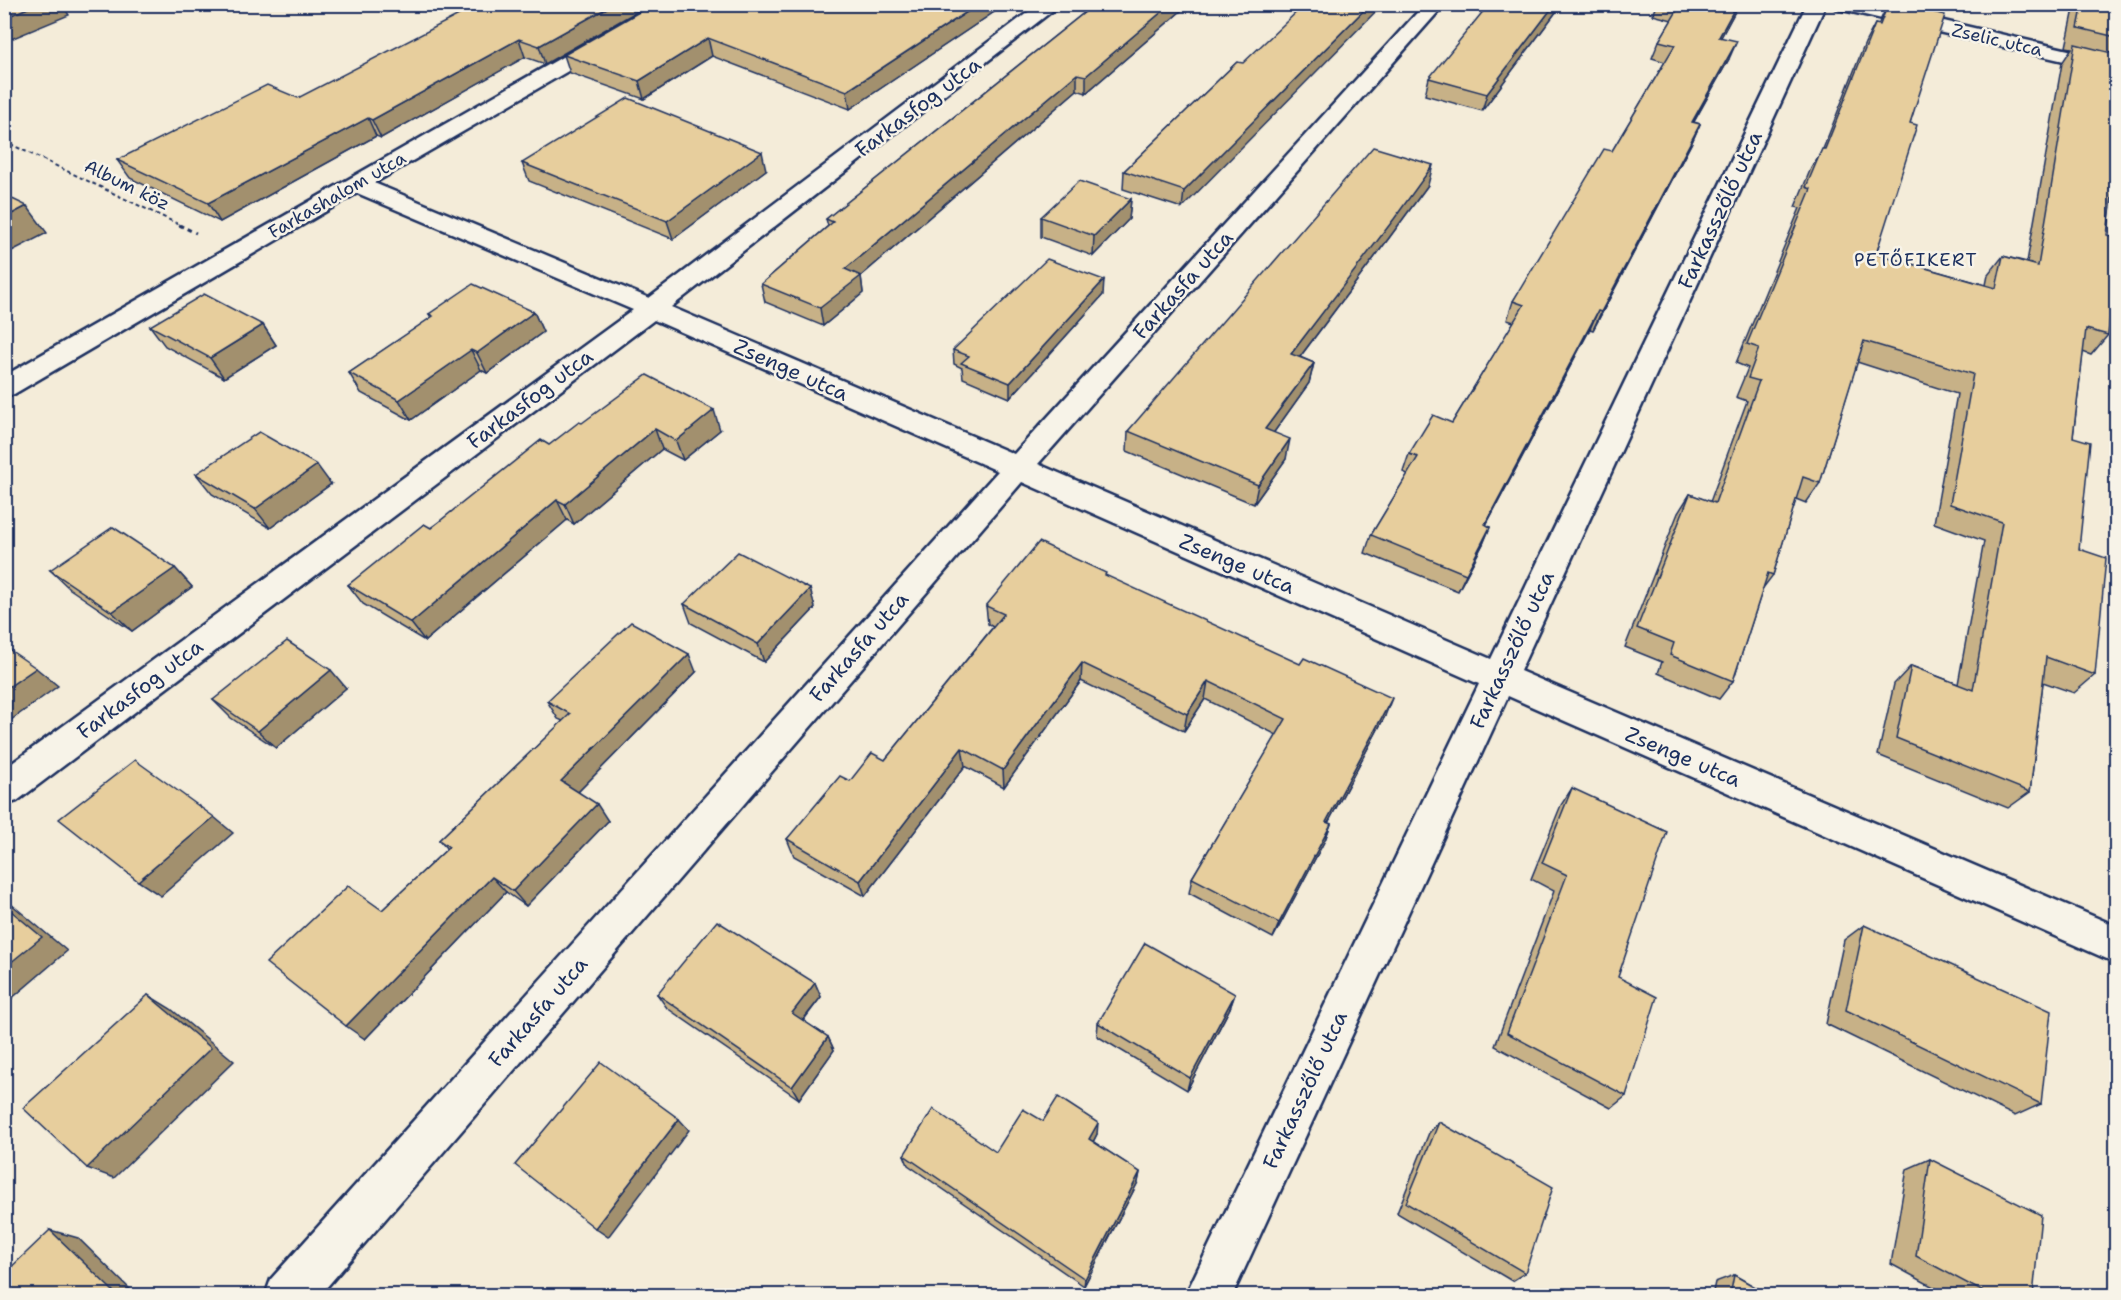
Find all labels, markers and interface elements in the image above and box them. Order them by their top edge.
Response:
street label: Zselic utca [1949,18,2045,62]
street label: Farkasfog utca [849,51,987,163]
street label: Farkasszőlő utca [1671,126,1769,294]
street label: Farkashalom utca [264,146,410,244]
street label: Album köz [80,154,174,216]
street label: Farkasfa utca [1127,224,1239,346]
district label: PETŐFIKERT [1854,248,1978,272]
street label: Zsenge utca [729,332,853,408]
street label: Farkasfog utca [461,343,599,455]
street label: Zsenge utca [1175,527,1299,601]
street label: Farkasszőlő utca [1463,566,1561,734]
street label: Farkasfa utca [803,586,915,708]
street label: Farkasfog utca [71,633,209,745]
street label: Zsenge utca [1621,720,1745,794]
street label: Farkasfa utca [482,951,594,1073]
street label: Farkasszőlő utca [1256,1006,1354,1174]

